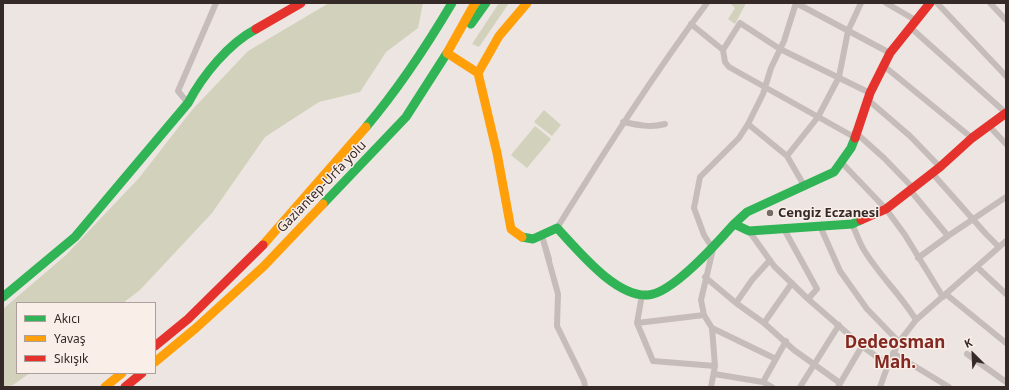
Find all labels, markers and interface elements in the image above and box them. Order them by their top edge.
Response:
street label: Gaziantep-Urfa yolu [274,138,370,236]
place label: Cengiz Eczanesi [778,205,879,221]
marker: Cengiz Eczanesi [765,208,775,218]
legend [16,302,156,374]
text: Akıcı [54,310,80,327]
text: Yavaş [54,330,86,347]
district label: Dedeosman Mah. [845,333,945,373]
north arrow [953,334,993,374]
text: K [962,334,974,351]
text: Sıkışık [54,350,88,367]

